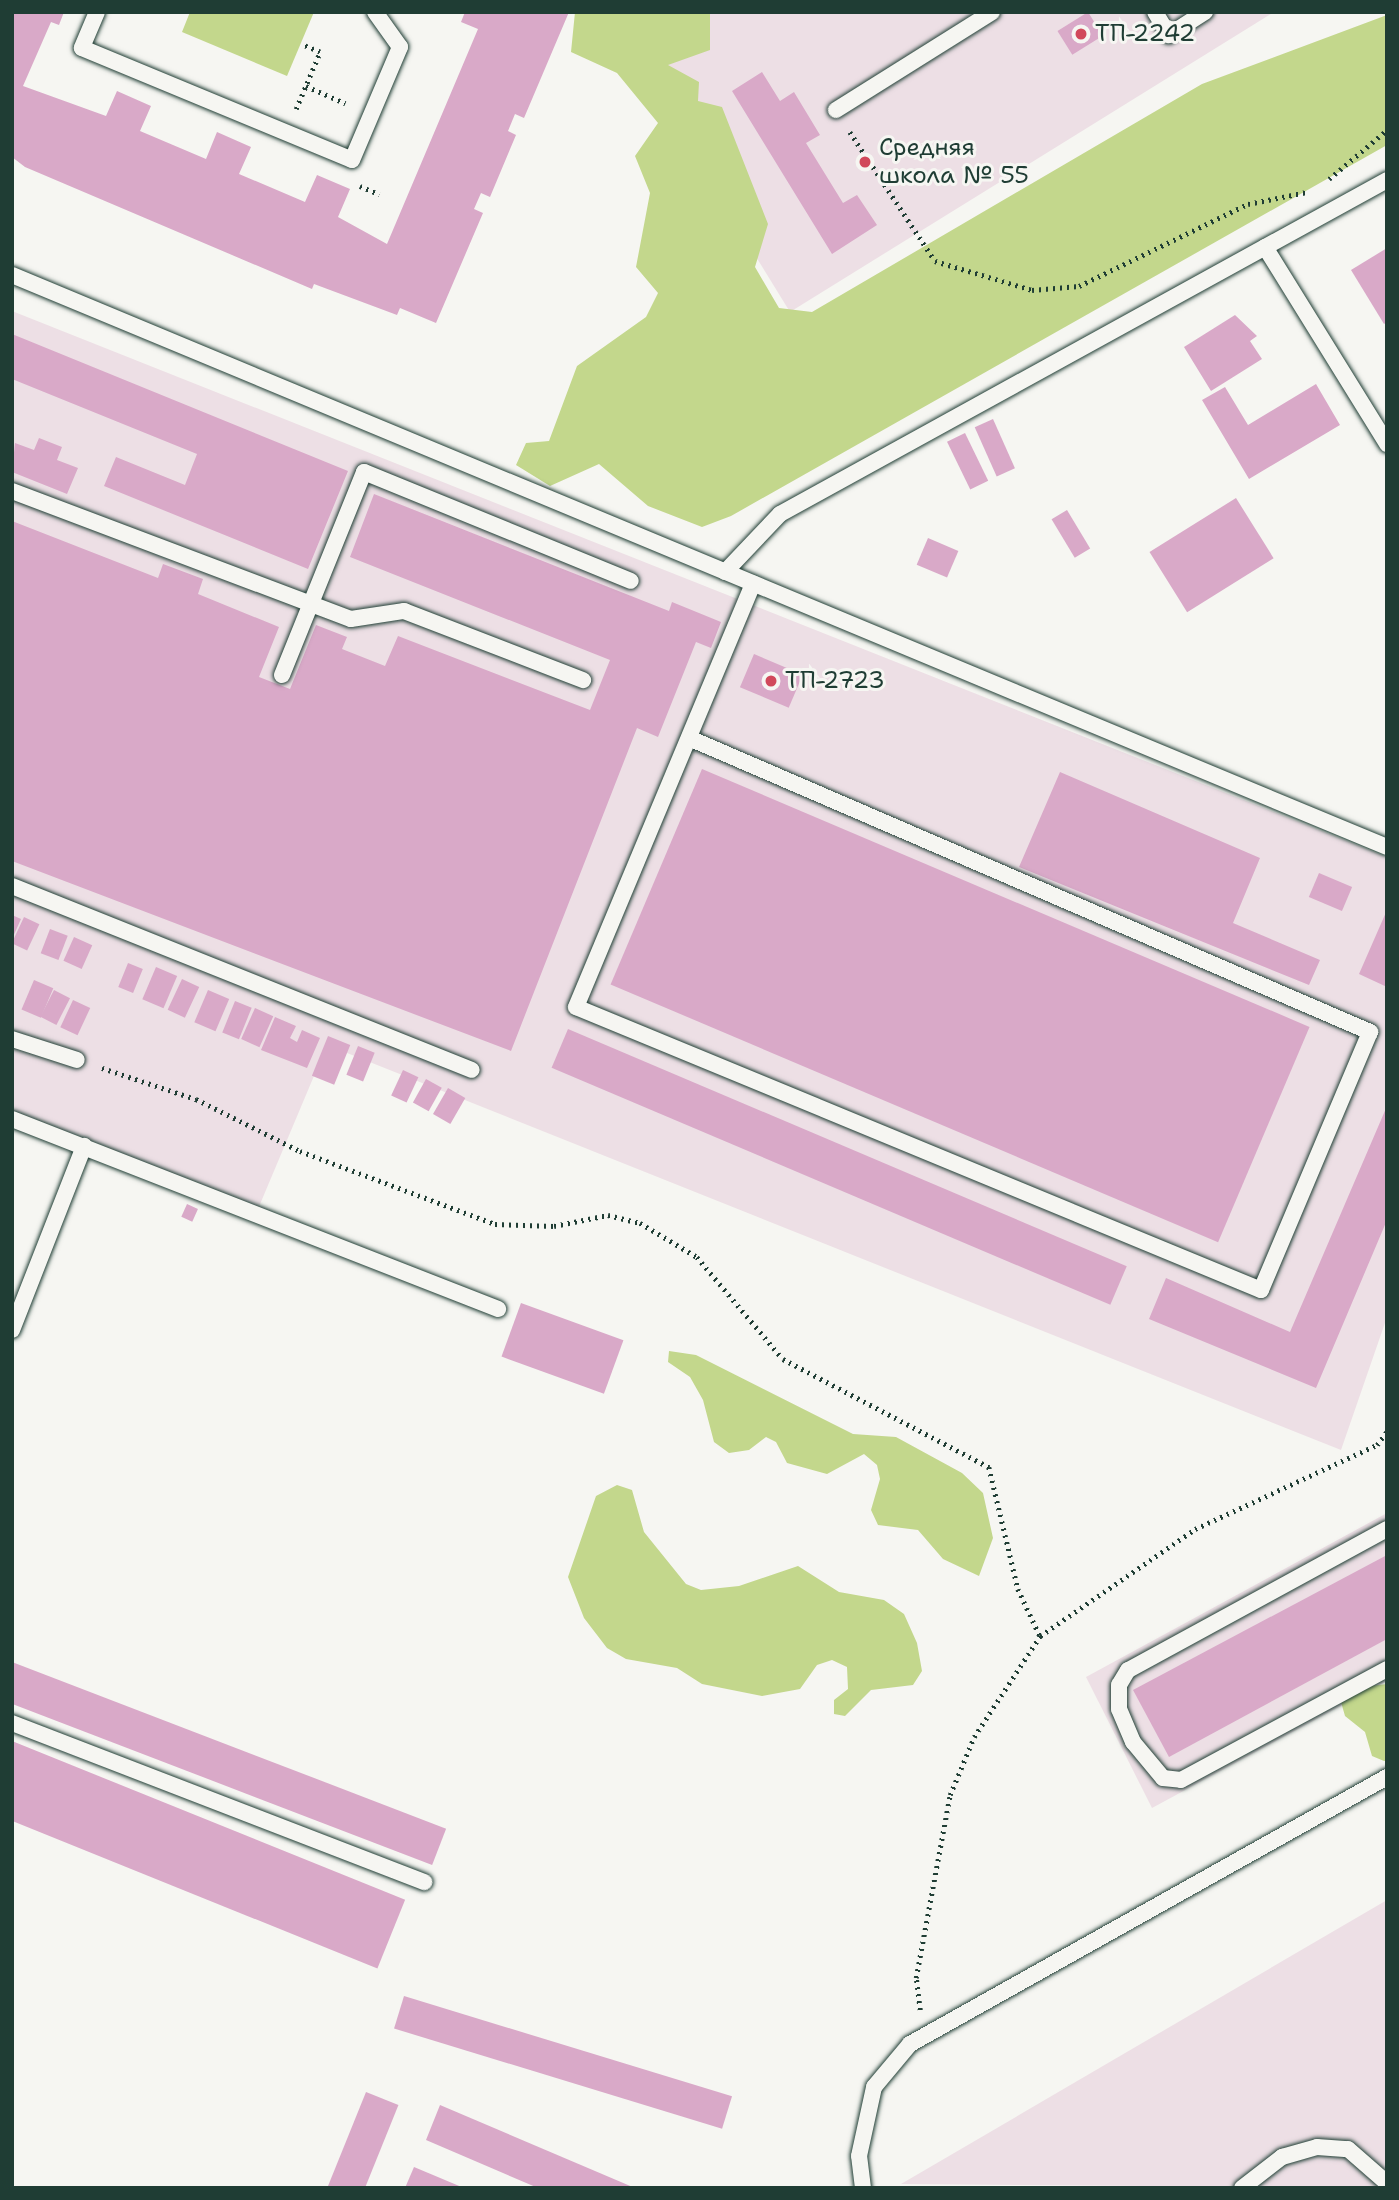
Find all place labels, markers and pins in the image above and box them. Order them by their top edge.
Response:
place label: ТП-2242 [1095,20,1195,48]
marker: ТП-2242 [1073,26,1089,42]
place label: Средняя школа № 55 [879,134,1029,190]
marker: Средняя школа № 55 [857,154,873,170]
place label: ТП-2723 [785,667,885,695]
marker: ТП-2723 [763,673,779,689]

